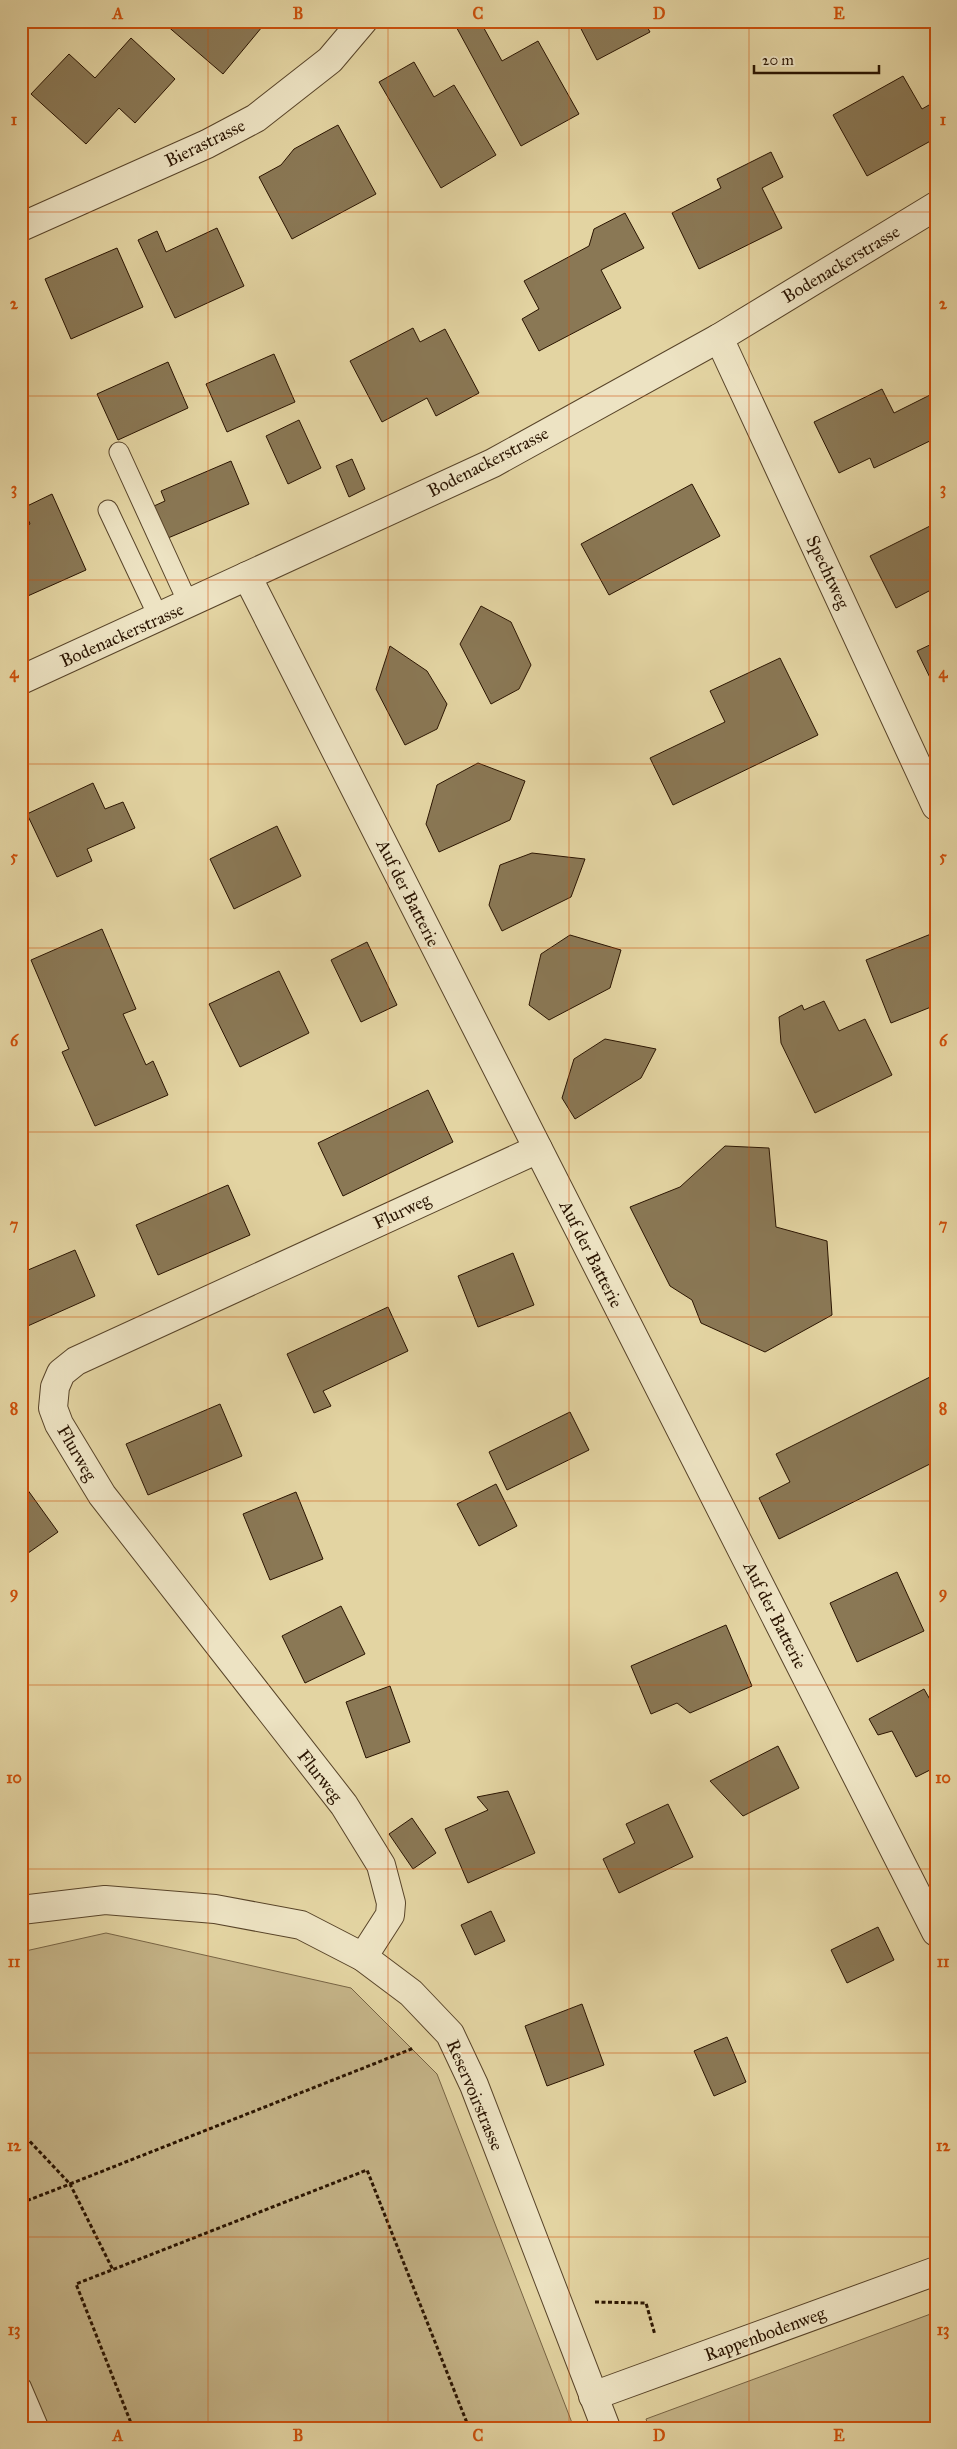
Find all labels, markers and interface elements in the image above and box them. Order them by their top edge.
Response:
text: A [112,4,124,23]
text: B [293,4,303,23]
text: C [473,4,484,23]
text: D [653,4,666,23]
text: E [833,4,845,23]
scale bar [754,42,880,74]
text: 20 m [762,51,794,69]
text: 1 [11,110,18,129]
text: 1 [940,110,947,129]
street label: Bierastrasse [161,114,249,172]
street label: Bodenackerstrasse [778,220,904,308]
text: 2 [10,294,19,313]
text: 2 [939,294,948,313]
street label: Bodenackerstrasse [424,422,552,502]
text: 3 [11,479,17,499]
text: 3 [940,479,946,499]
street label: Spechtweg [801,532,855,613]
street label: Bodenackerstrasse [57,598,187,672]
text: 4 [10,663,20,683]
text: 4 [939,663,949,683]
street label: Auf der Batterie [371,835,444,950]
text: 5 [10,847,18,866]
text: 5 [939,847,947,866]
text: 6 [10,1031,19,1050]
text: 6 [939,1031,948,1050]
street label: Flurweg [370,1188,435,1235]
street label: Auf der Batterie [554,1196,627,1311]
text: 7 [10,1215,19,1234]
text: 7 [939,1215,948,1234]
text: 8 [10,1399,18,1418]
text: 8 [939,1399,947,1418]
street label: Flurweg [51,1421,102,1486]
street label: Auf der Batterie [738,1557,811,1672]
text: 9 [10,1583,18,1603]
text: 9 [939,1583,947,1603]
street label: Flurweg [292,1745,348,1808]
text: 10 [6,1768,22,1787]
text: 10 [935,1768,951,1787]
text: 11 [8,1952,21,1971]
text: 11 [937,1952,950,1971]
street label: Reservoirstrasse [442,2036,508,2154]
text: 12 [7,2136,22,2155]
text: 12 [936,2136,951,2155]
street label: Rappenbodenweg [702,2302,829,2367]
text: 13 [8,2320,20,2340]
text: 13 [937,2320,949,2340]
text: A [112,2426,124,2445]
text: B [293,2426,303,2445]
text: C [473,2426,484,2445]
text: D [653,2426,666,2445]
text: E [833,2426,845,2445]

